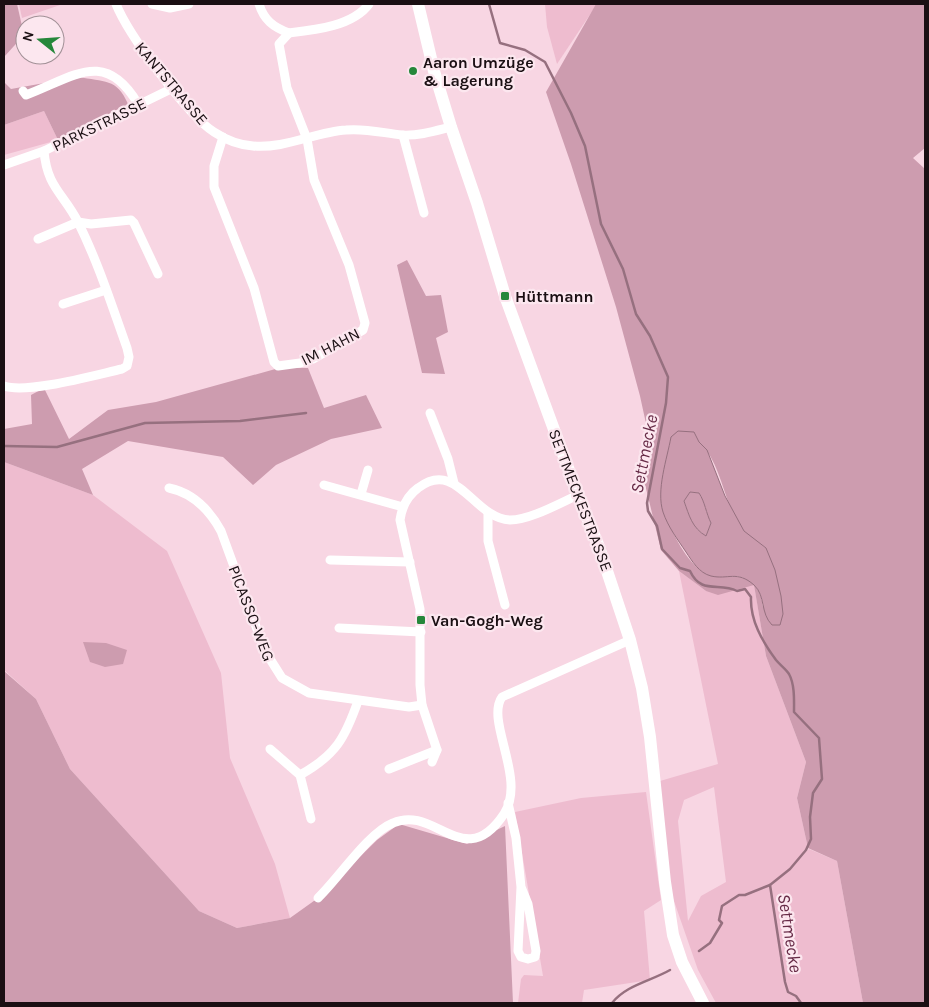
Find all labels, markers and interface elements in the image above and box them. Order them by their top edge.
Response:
north arrow [15,15,65,65]
text: N [18,29,38,44]
street label: KANTSTRASSE [131,38,212,129]
place label: Aaron Umzüge & Lagerung [423,53,534,90]
marker: Aaron Umzüge & Lagerung [407,65,419,77]
street label: PARKSTRASSE [49,94,149,155]
place label: Hüttmann [515,287,593,306]
marker: Hüttmann [499,290,511,302]
street label: IM HAHN [298,324,363,369]
water label: Settmecke [626,413,662,495]
street label: SETTMECKESTRASSE [545,426,616,574]
street label: PICASSO-WEG [225,563,279,664]
place label: Van-Gogh-Weg [431,611,543,630]
marker: Van-Gogh-Weg [415,614,427,626]
water label: Settmecke [773,892,807,974]

